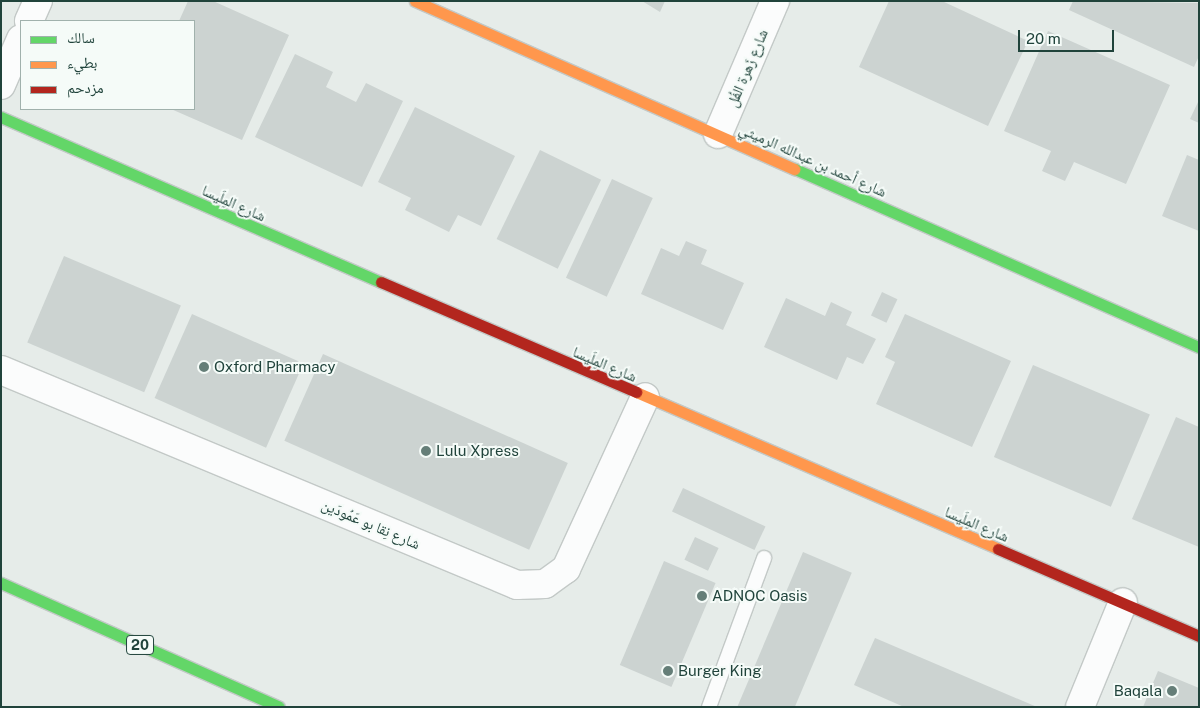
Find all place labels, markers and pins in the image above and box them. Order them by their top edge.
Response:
place label: Oxford Pharmacy [214,358,336,376]
marker: Oxford Pharmacy [198,361,210,373]
place label: Lulu Xpress [436,442,519,460]
marker: Lulu Xpress [420,445,432,457]
place label: ADNOC Oasis [712,587,807,605]
marker: ADNOC Oasis [696,590,708,602]
place label: Burger King [678,662,762,680]
marker: Burger King [662,665,674,677]
place label: Baqala [1114,682,1162,700]
marker: Baqala [1166,685,1178,697]

